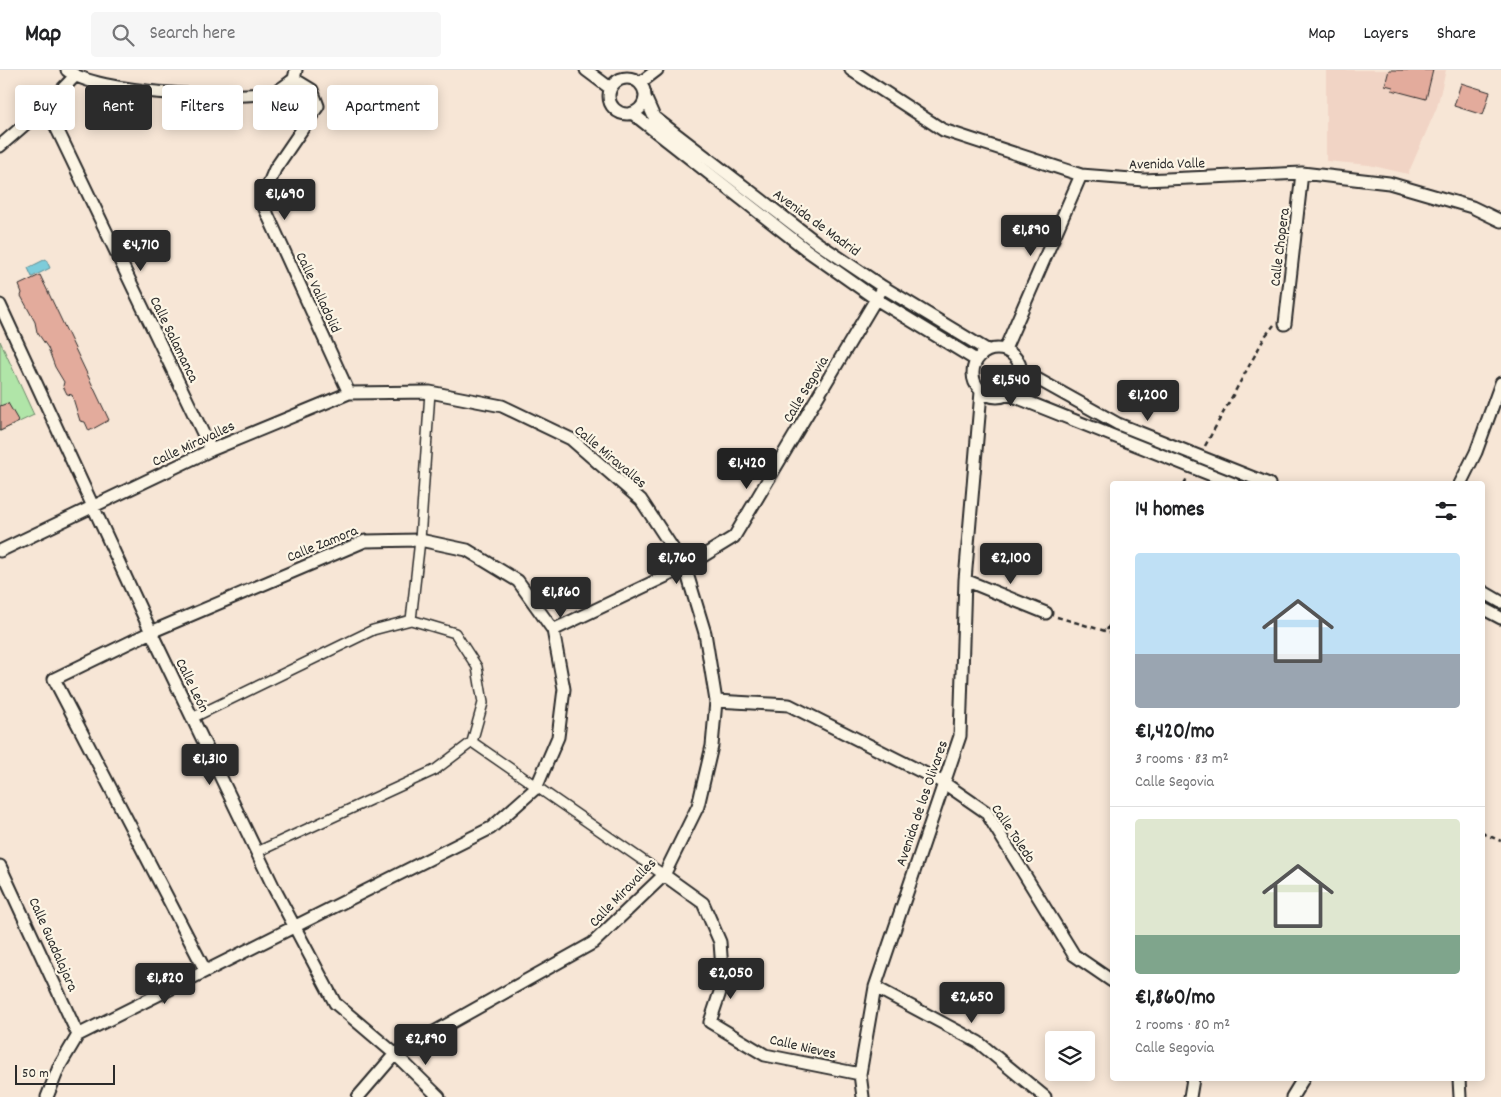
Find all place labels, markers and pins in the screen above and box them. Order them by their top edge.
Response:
pin: €1,690 [244,178,326,221]
pin: €1,890 [990,214,1072,257]
pin: €4,710 [100,230,182,272]
pin: €1,540 [970,364,1052,407]
pin: €1,200 [1107,380,1189,422]
pin: €1,420 [706,448,788,490]
pin: €1,760 [636,542,718,585]
pin: €2,100 [970,542,1052,585]
pin: €1,860 [520,576,602,619]
pin: €1,310 [169,744,251,786]
pin: €2,050 [690,958,772,1000]
pin: €1,820 [124,962,206,1005]
pin: €2,650 [931,982,1013,1024]
pin: €2,890 [385,1024,467,1066]

